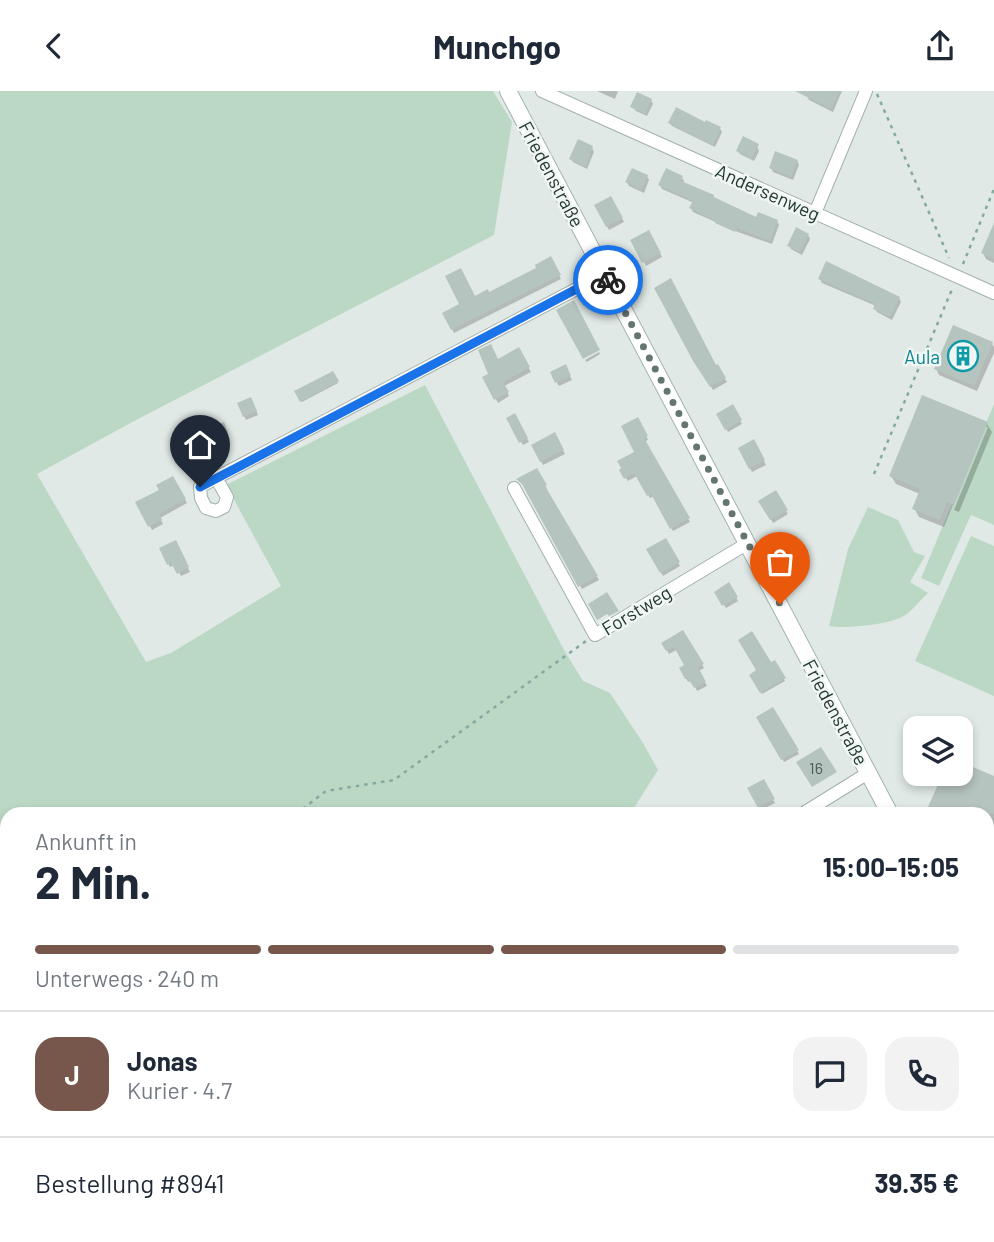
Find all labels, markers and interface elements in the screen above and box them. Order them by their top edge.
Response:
icon: back [35,27,73,65]
text: Munchgo [433,27,561,65]
icon: share [921,27,959,65]
street label: Friedenstraße [514,117,590,231]
street label: Andersenweg [712,159,824,225]
courier [573,245,643,315]
icon: bike [589,261,627,299]
building icon: Aula [946,339,980,373]
place label: Aula [904,345,940,368]
pin [170,415,230,487]
icon: home [181,426,219,464]
pin [750,532,810,604]
icon: bag [761,543,799,581]
street label: Forstweg [597,580,675,640]
street label: Friedenstraße [798,655,874,769]
map controls [903,716,973,786]
button: layers [903,716,973,786]
house number: 16 [809,758,823,777]
text: Ankunft in [35,827,137,855]
text: 15:00–15:05 [823,851,959,882]
text: 2 Min. [35,853,152,908]
text: Unterwegs · 240 m [35,964,219,992]
button: chat [793,1037,867,1111]
button: phone [885,1037,959,1111]
text: Jonas [127,1045,198,1076]
text: J [64,1059,80,1090]
text: Kurier · 4.7 [127,1076,232,1104]
text: Bestellung #8941 [35,1167,225,1198]
text: 39.35 € [874,1167,959,1198]

